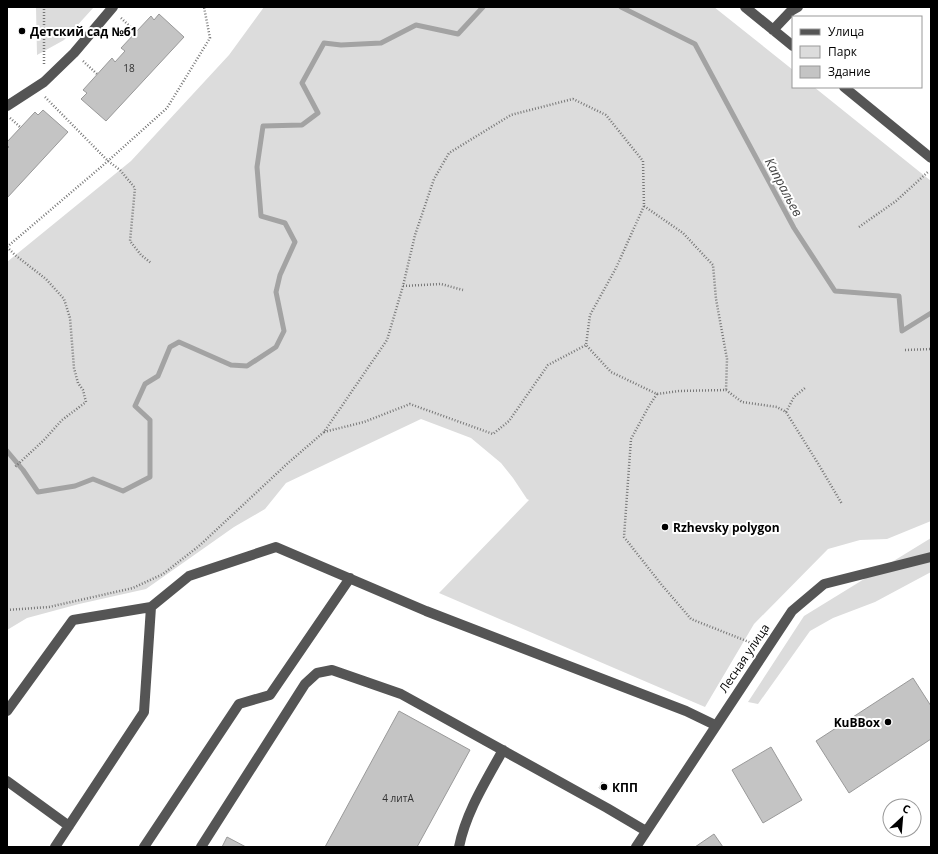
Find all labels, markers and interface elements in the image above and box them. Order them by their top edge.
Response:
legend [792,16,922,88]
place label: Детский сад №61 [30,23,137,40]
text: Улица [828,23,864,40]
marker: Детский сад №61 [17,26,27,36]
text: Парк [828,43,858,60]
house number: 18 [123,61,135,75]
text: Здание [828,63,871,80]
water label: Капральев [761,154,807,220]
place label: Rzhevsky polygon [673,519,780,536]
marker: Rzhevsky polygon [660,522,670,532]
street label: Лесная улица [715,620,773,696]
place label: KuBBox [834,714,880,731]
marker: KuBBox [883,717,893,727]
place label: КПП [612,779,638,796]
marker: КПП [599,782,609,792]
house number: 4 литА [382,791,414,805]
north arrow [882,798,922,838]
text: С [900,800,913,817]

